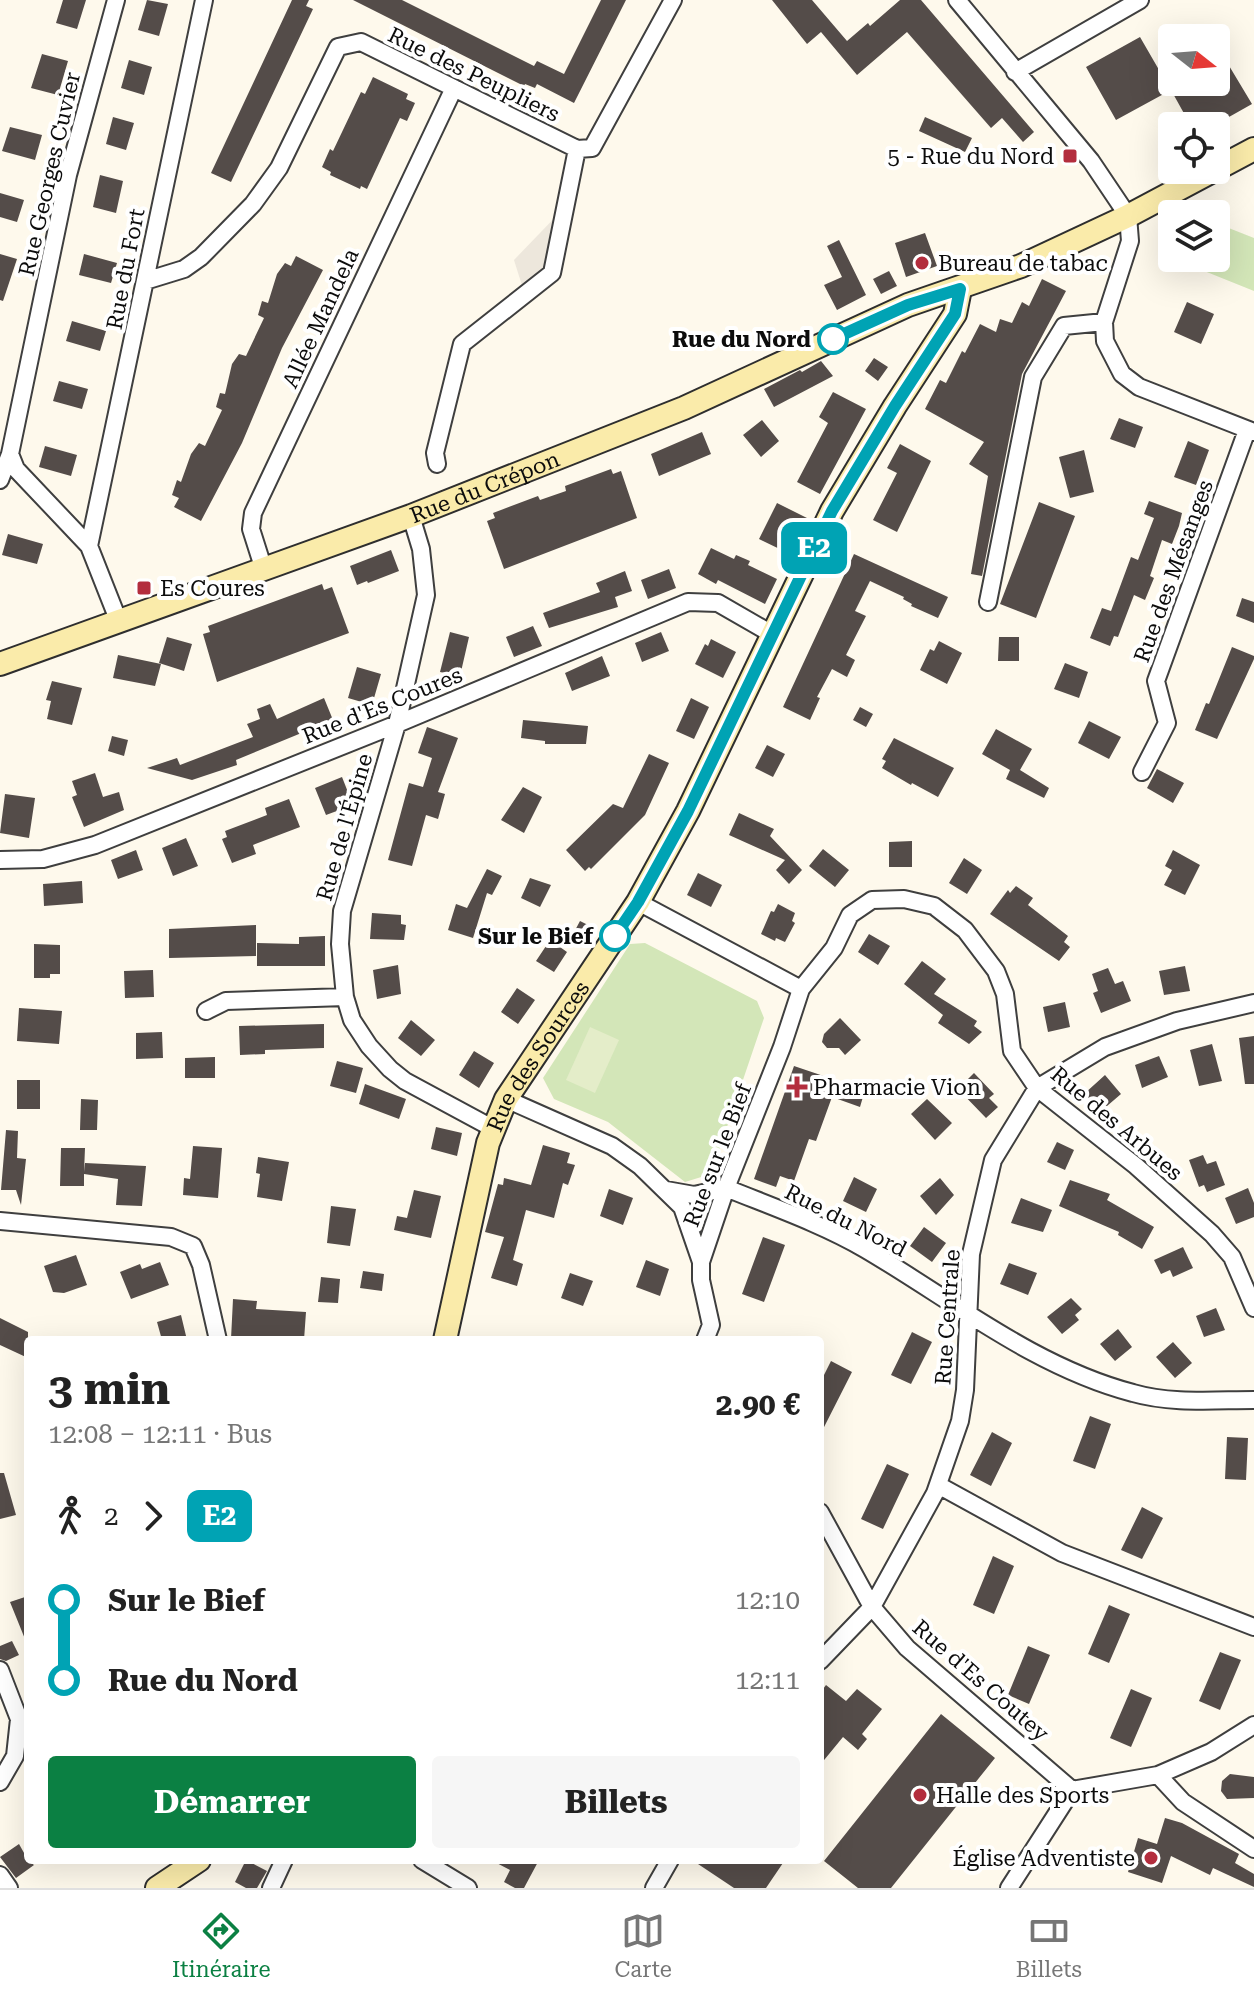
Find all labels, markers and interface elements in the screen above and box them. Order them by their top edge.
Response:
street label: Rue des Peupliers [384,22,564,127]
north arrow [1158,24,1230,96]
map controls [1158,24,1230,272]
street label: Rue Georges Cuvier [14,70,85,279]
button: locate [1158,112,1230,184]
place label: 5 - Rue du Nord [887,144,1054,169]
marker: 5 - Rue du Nord [1061,147,1079,165]
button: layers [1158,200,1230,272]
street label: Rue du Fort [101,206,149,332]
street label: Allée Mandela [277,245,364,392]
place label: Bureau de tabac [938,251,1108,276]
marker: Bureau de tabac [913,254,931,272]
marker: Rue du Nord [818,324,848,354]
place label: Rue du Nord [672,327,811,352]
street label: Rue du Crépon [406,447,563,528]
street label: Rue des Mésanges [1129,477,1218,666]
line badge: E2 [778,522,850,574]
text: E2 [797,531,831,564]
place label: Es Coures [160,576,265,601]
marker: Es Coures [135,579,153,597]
street label: Rue d'Es Coures [299,662,466,749]
street label: Rue de l'Épine [311,750,377,904]
marker: Sur le Bief [600,921,630,951]
place label: Sur le Bief [478,924,594,949]
street label: Rue des Sources [482,976,594,1135]
street label: Rue des Arbues [1046,1061,1187,1185]
place label: Pharmacie Vion [813,1075,981,1100]
marker: Pharmacie Vion [788,1078,806,1096]
street label: Rue sur le Bief [679,1079,757,1230]
street label: Rue du Nord [781,1179,911,1262]
street label: Rue Centrale [930,1248,965,1386]
text: 3 min [48,1363,170,1415]
text: 2.90 € [716,1387,800,1422]
text: 12:08 – 12:11 · Bus [48,1419,272,1449]
icon: walk [48,1494,92,1538]
icon: forward [131,1494,175,1538]
text: E2 [203,1499,236,1532]
text: 2 [104,1501,119,1531]
text: Sur le Bief [108,1583,265,1618]
text: 12:10 [735,1585,800,1615]
street label: Rue d'Es Coutey [908,1615,1054,1746]
text: Rue du Nord [108,1663,298,1698]
text: 12:11 [735,1665,800,1695]
button: Démarrer [48,1756,416,1848]
button: Billets [432,1756,800,1848]
place label: Halle des Sports [936,1783,1109,1808]
marker: Halle des Sports [911,1786,929,1804]
place label: Église Adventiste [953,1845,1135,1871]
marker: Église Adventiste [1142,1849,1160,1867]
tab: Itinéraire [172,1909,270,1982]
tab: Carte [615,1909,672,1982]
tab: Billets [1016,1909,1082,1982]

